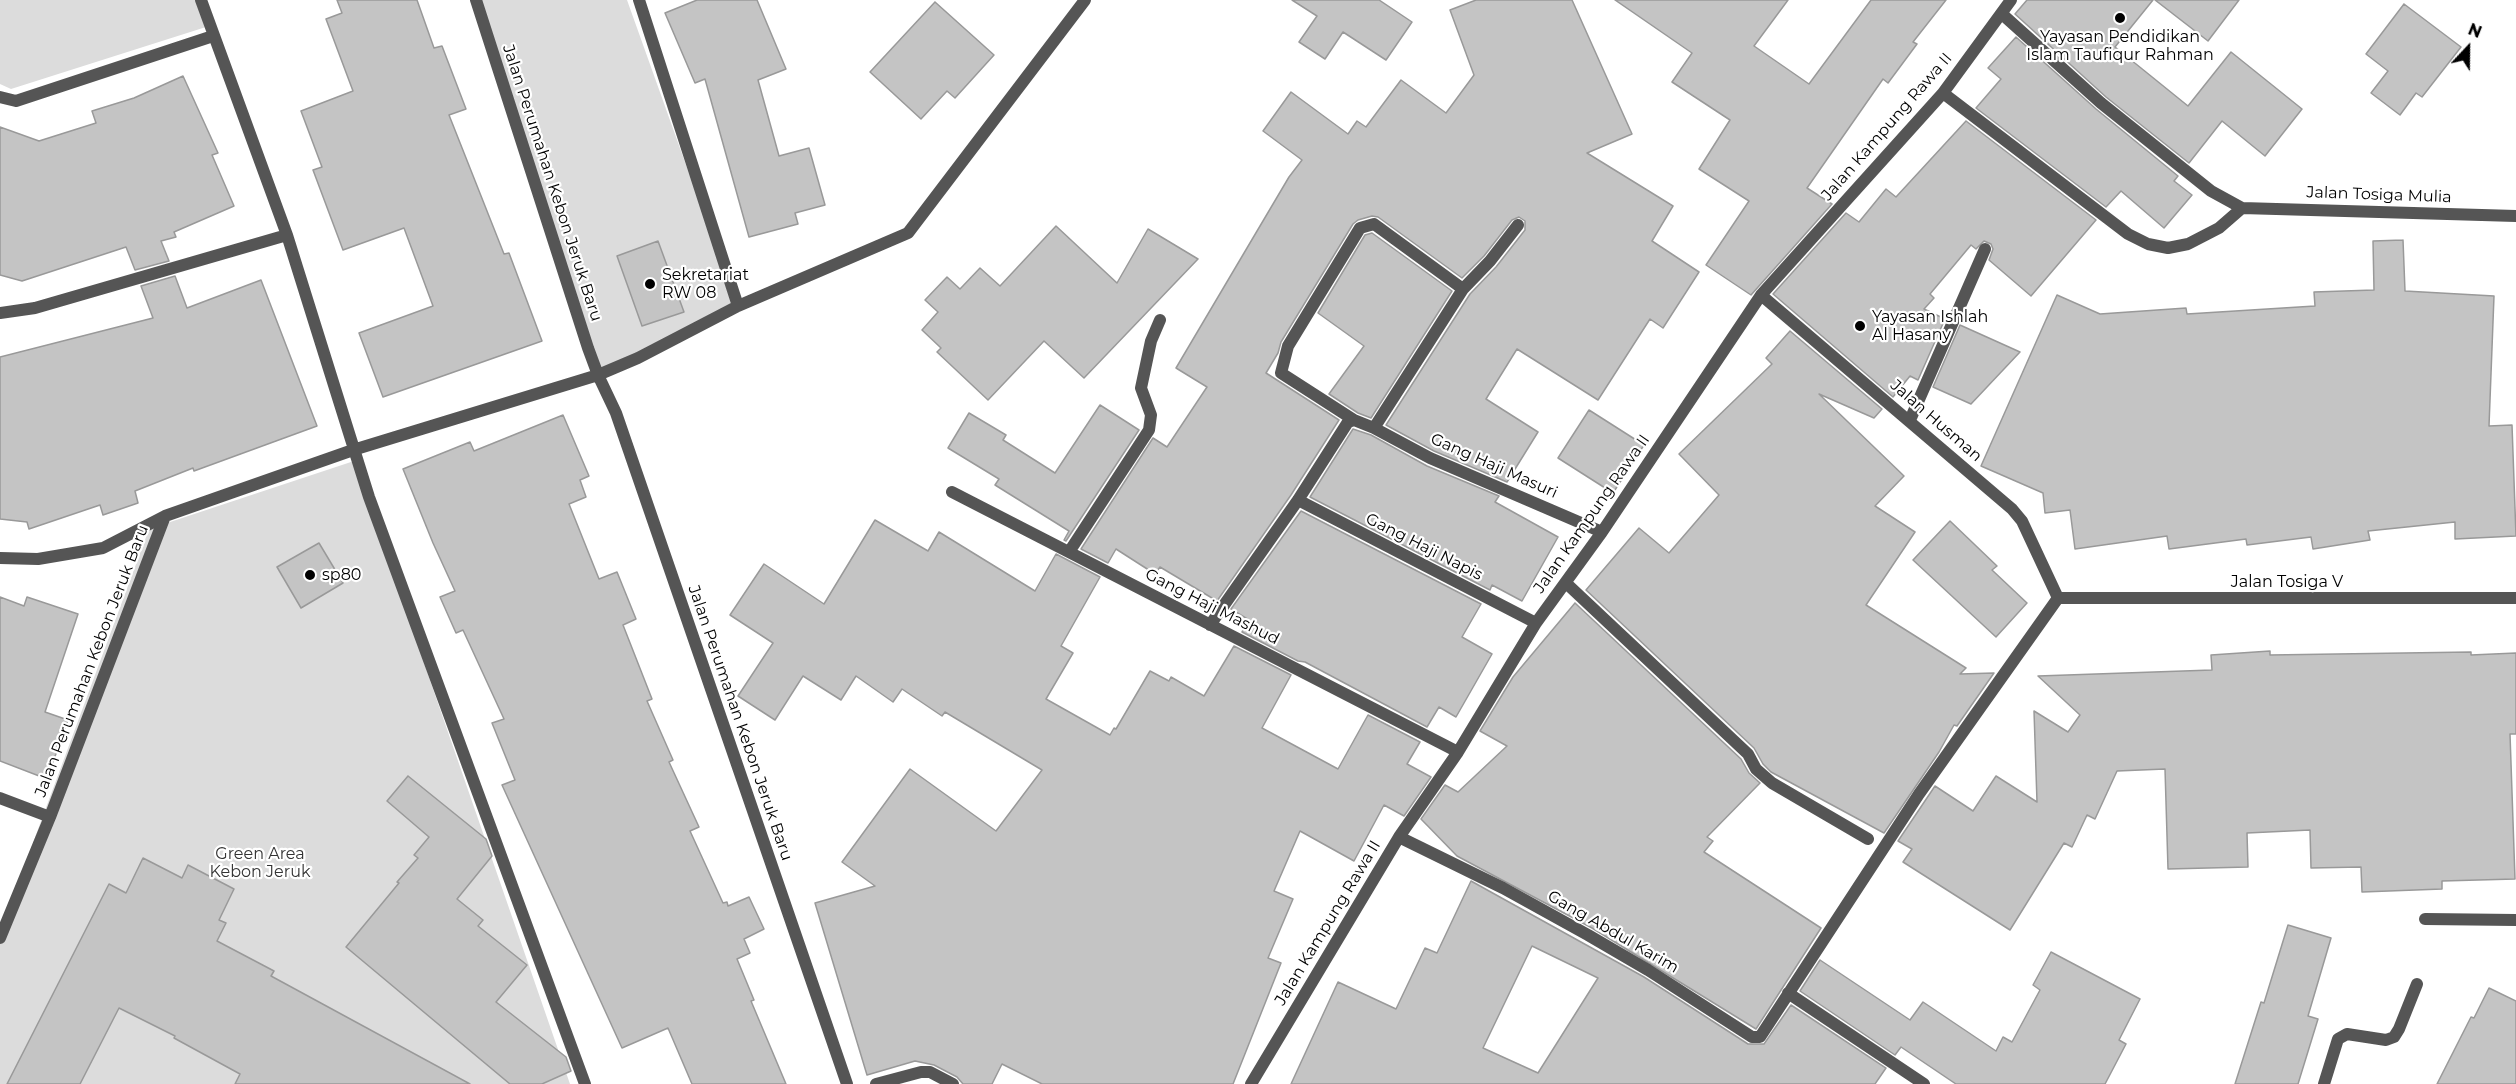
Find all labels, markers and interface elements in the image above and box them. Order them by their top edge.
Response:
marker: Yayasan Pendidikan Islam Taufiqur Rahman [2113,11,2127,25]
north arrow [2438,18,2498,78]
text: N [2465,20,2484,42]
place label: Yayasan Pendidikan Islam Taufiqur Rahman [2026,27,2214,65]
street label: Jalan Perumahan Kebon Jeruk Baru [498,42,606,324]
street label: Jalan Kampung Rawa II [1818,49,1956,205]
street label: Jalan Tosiga Mulia [2306,183,2452,207]
place label: Sekretariat RW 08 [662,265,749,303]
marker: Sekretariat RW 08 [643,277,657,291]
place label: Yayasan Ishlah Al Hasany [1872,307,1988,345]
marker: Yayasan Ishlah Al Hasany [1853,319,1867,333]
street label: Jalan Husman [1886,376,1986,466]
street label: Gang Haji Masuri [1428,429,1560,503]
street label: Jalan Kampung Rawa II [1530,431,1654,597]
street label: Gang Haji Napis [1362,509,1486,585]
street label: Jalan Perumahan Kebon Jeruk Baru [31,522,153,800]
place label: sp80 [322,565,361,585]
street label: Gang Haji Mashud [1142,565,1282,649]
marker: sp80 [303,568,317,582]
street label: Jalan Tosiga V [2231,572,2343,592]
street label: Jalan Perumahan Kebon Jeruk Baru [684,583,796,863]
street label: Jalan Kampung Rawa II [1271,837,1385,1009]
park label: Green Area Kebon Jeruk [210,844,310,882]
street label: Gang Abdul Karim [1544,887,1682,977]

